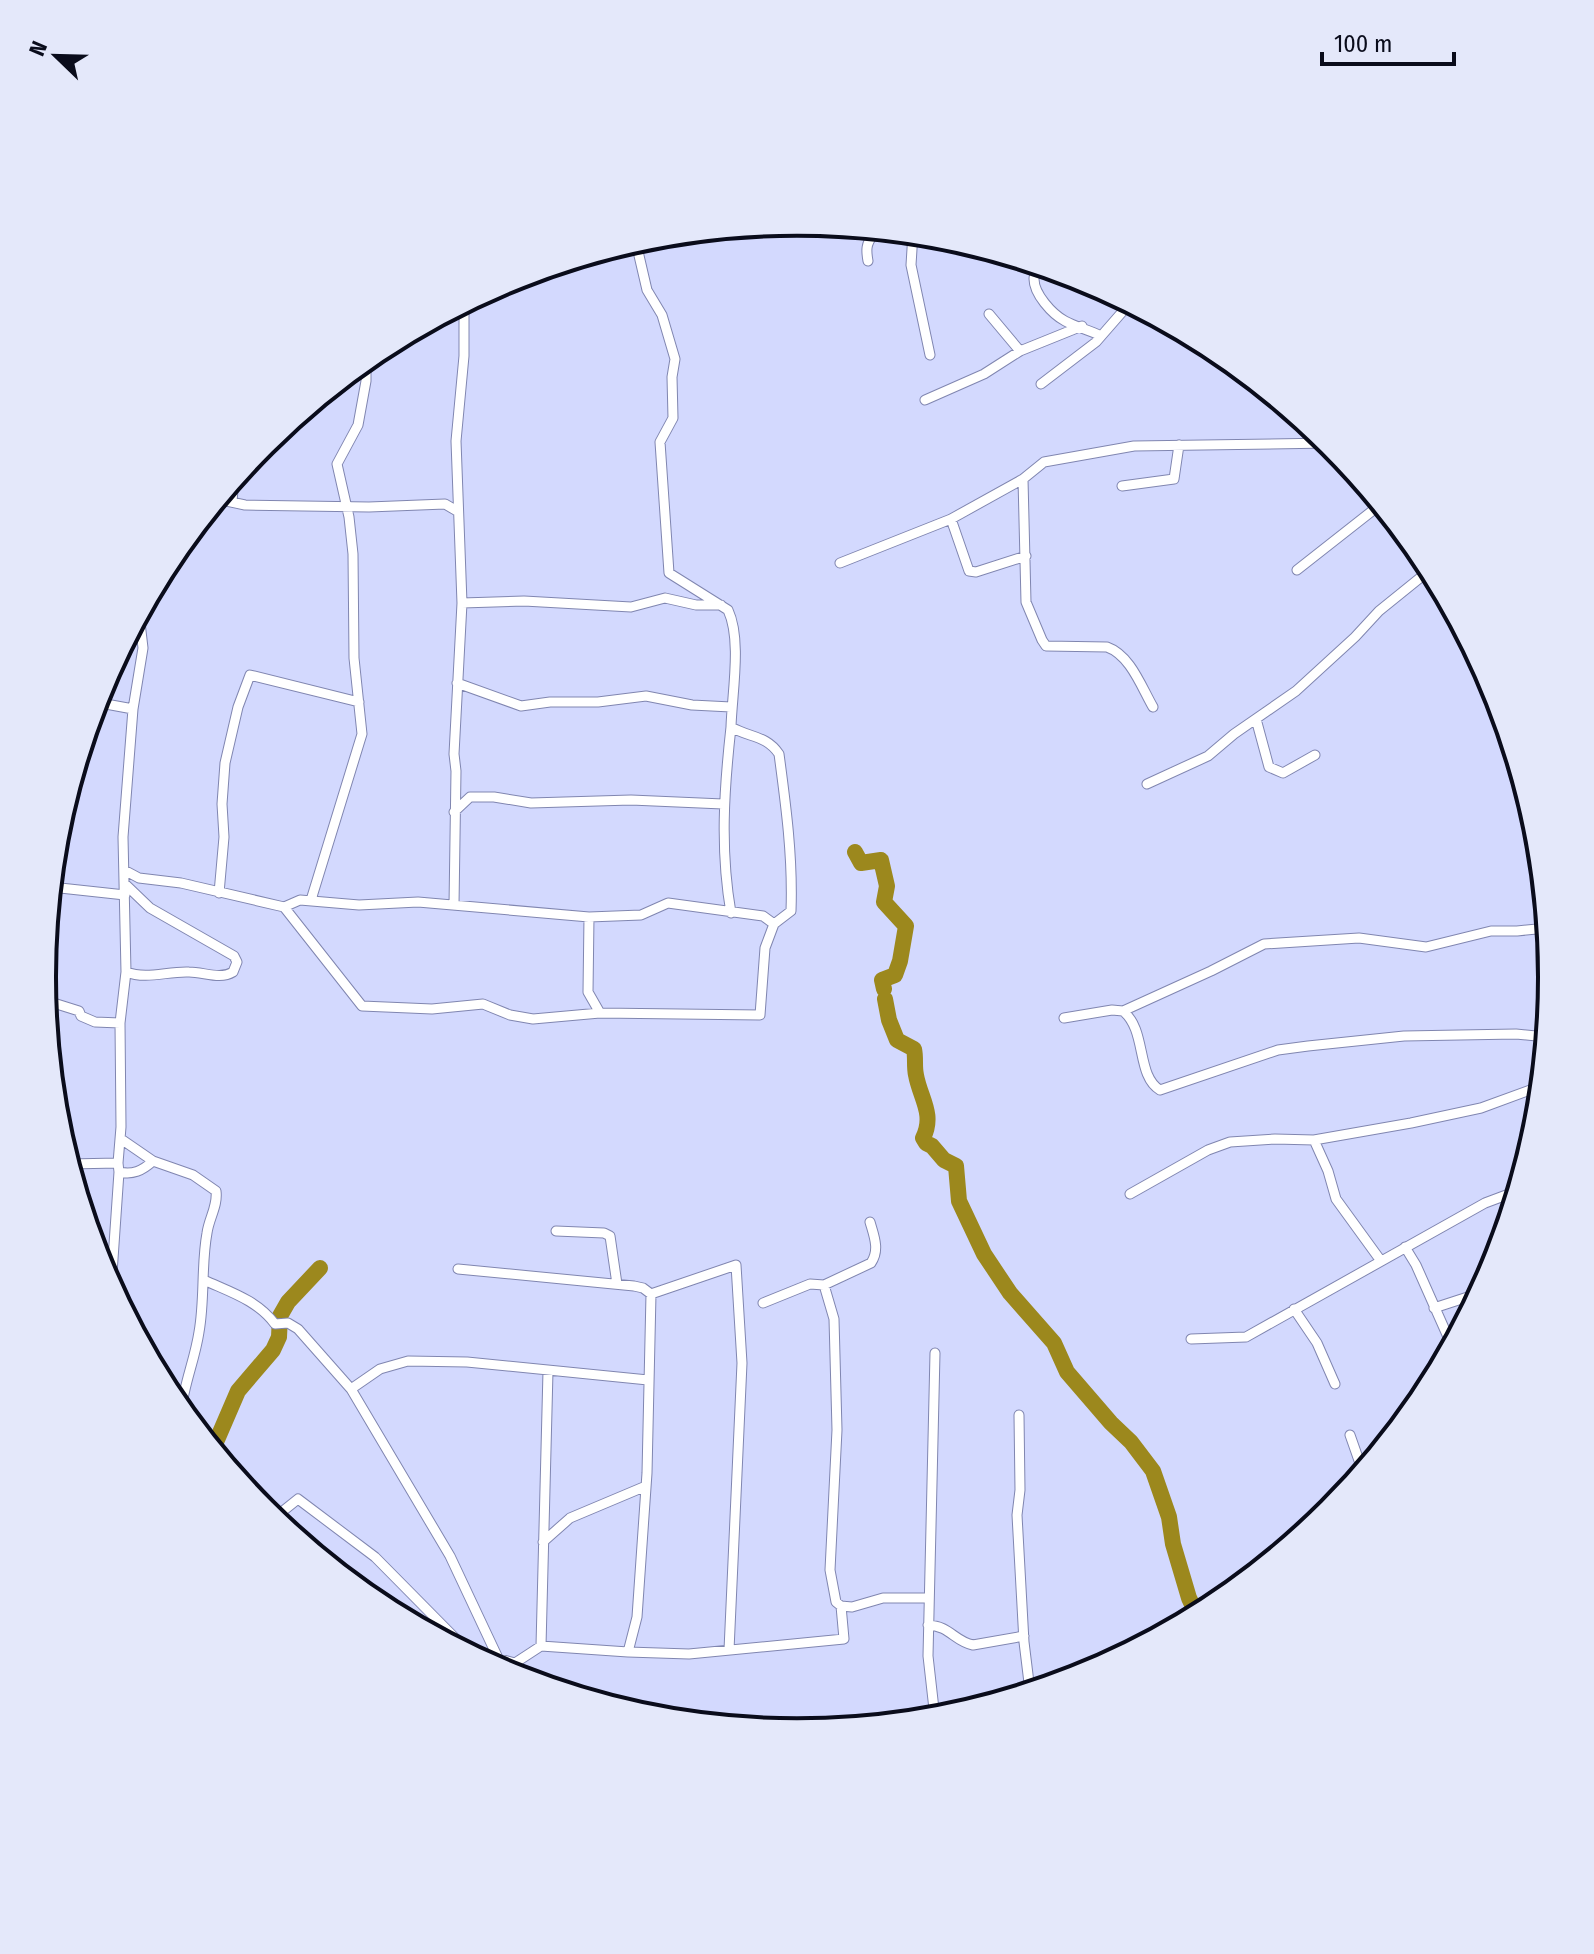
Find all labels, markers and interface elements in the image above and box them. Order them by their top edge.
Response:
north arrow [16,16,96,96]
scale bar [1322,16,1454,66]
text: 100 m [1334,30,1392,58]
text: N [23,37,53,60]

